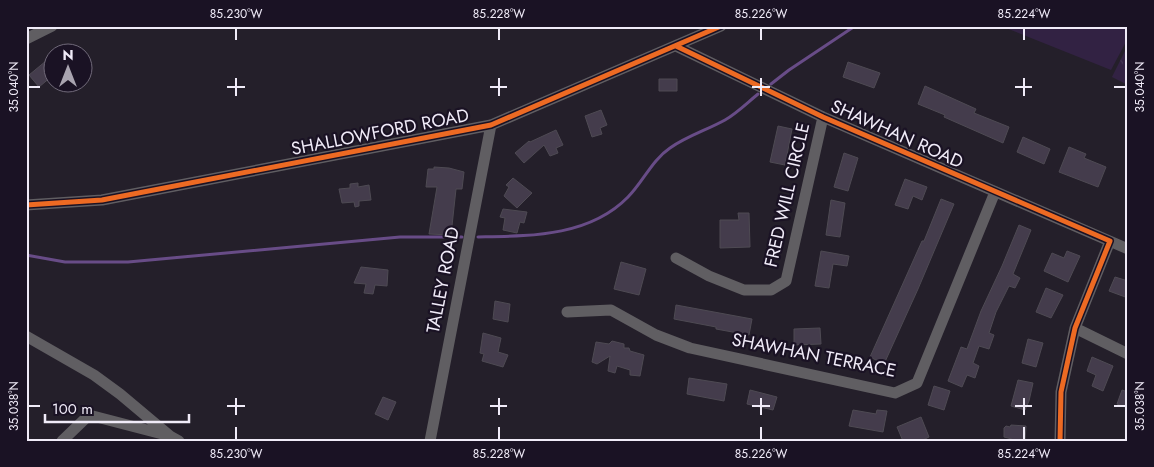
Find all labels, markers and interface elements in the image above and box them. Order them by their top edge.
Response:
text: 85.230°W [210,5,262,23]
text: 85.228°W [473,5,525,23]
text: 85.226°W [735,5,787,23]
text: 85.224°W [998,5,1051,23]
north arrow [42,42,92,92]
text: N [62,45,74,65]
text: 35.040°N [5,62,23,112]
text: 35.040°N [1131,62,1149,112]
street label: SHAWHAN ROAD [827,93,967,175]
street label: SHALLOWFORD ROAD [289,102,471,162]
street label: FRED WILL CIRCLE [758,120,816,270]
street label: TALLEY ROAD [420,225,466,335]
street label: SHAWHAN TERRACE [730,326,898,384]
text: 35.038°N [5,381,23,431]
text: 35.038°N [1131,381,1149,431]
scale bar [45,392,189,424]
text: 100 m [52,398,93,420]
text: 85.230°W [210,445,262,463]
text: 85.228°W [473,445,525,463]
text: 85.226°W [735,445,787,463]
text: 85.224°W [998,445,1051,463]

